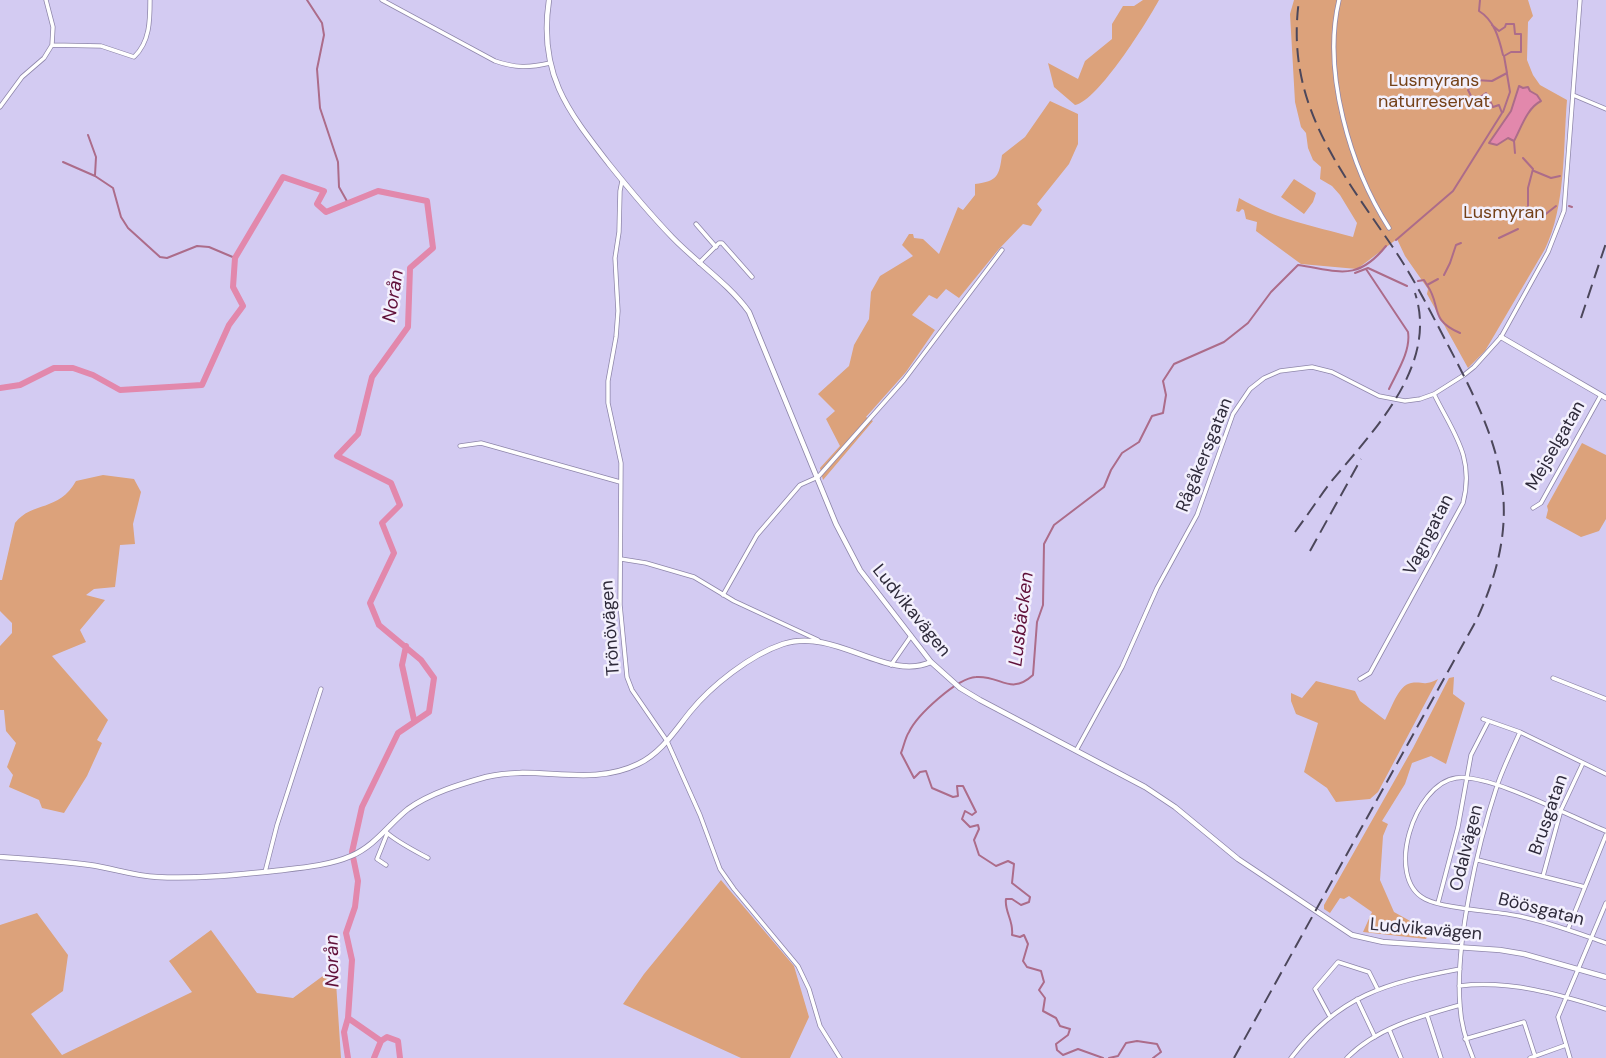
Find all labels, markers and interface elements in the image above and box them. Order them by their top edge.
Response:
park label: Lusmyrans naturreservat [1378,70,1490,112]
park label: Lusmyran [1463,202,1545,224]
water label: Norån [379,268,409,324]
street label: Rågåkersgatan [1172,395,1238,515]
street label: Mejselgatan [1522,397,1590,495]
street label: Vagngatan [1399,491,1459,579]
street label: Ludvikavägen [867,561,955,661]
water label: Lusbäcken [1005,571,1039,667]
street label: Trönövägen [597,580,625,676]
street label: Brusgatan [1525,772,1573,858]
street label: Odalvägen [1446,803,1488,893]
street label: Böösgatan [1496,889,1586,931]
street label: Ludvikavägen [1369,914,1483,946]
water label: Norån [321,934,345,988]

